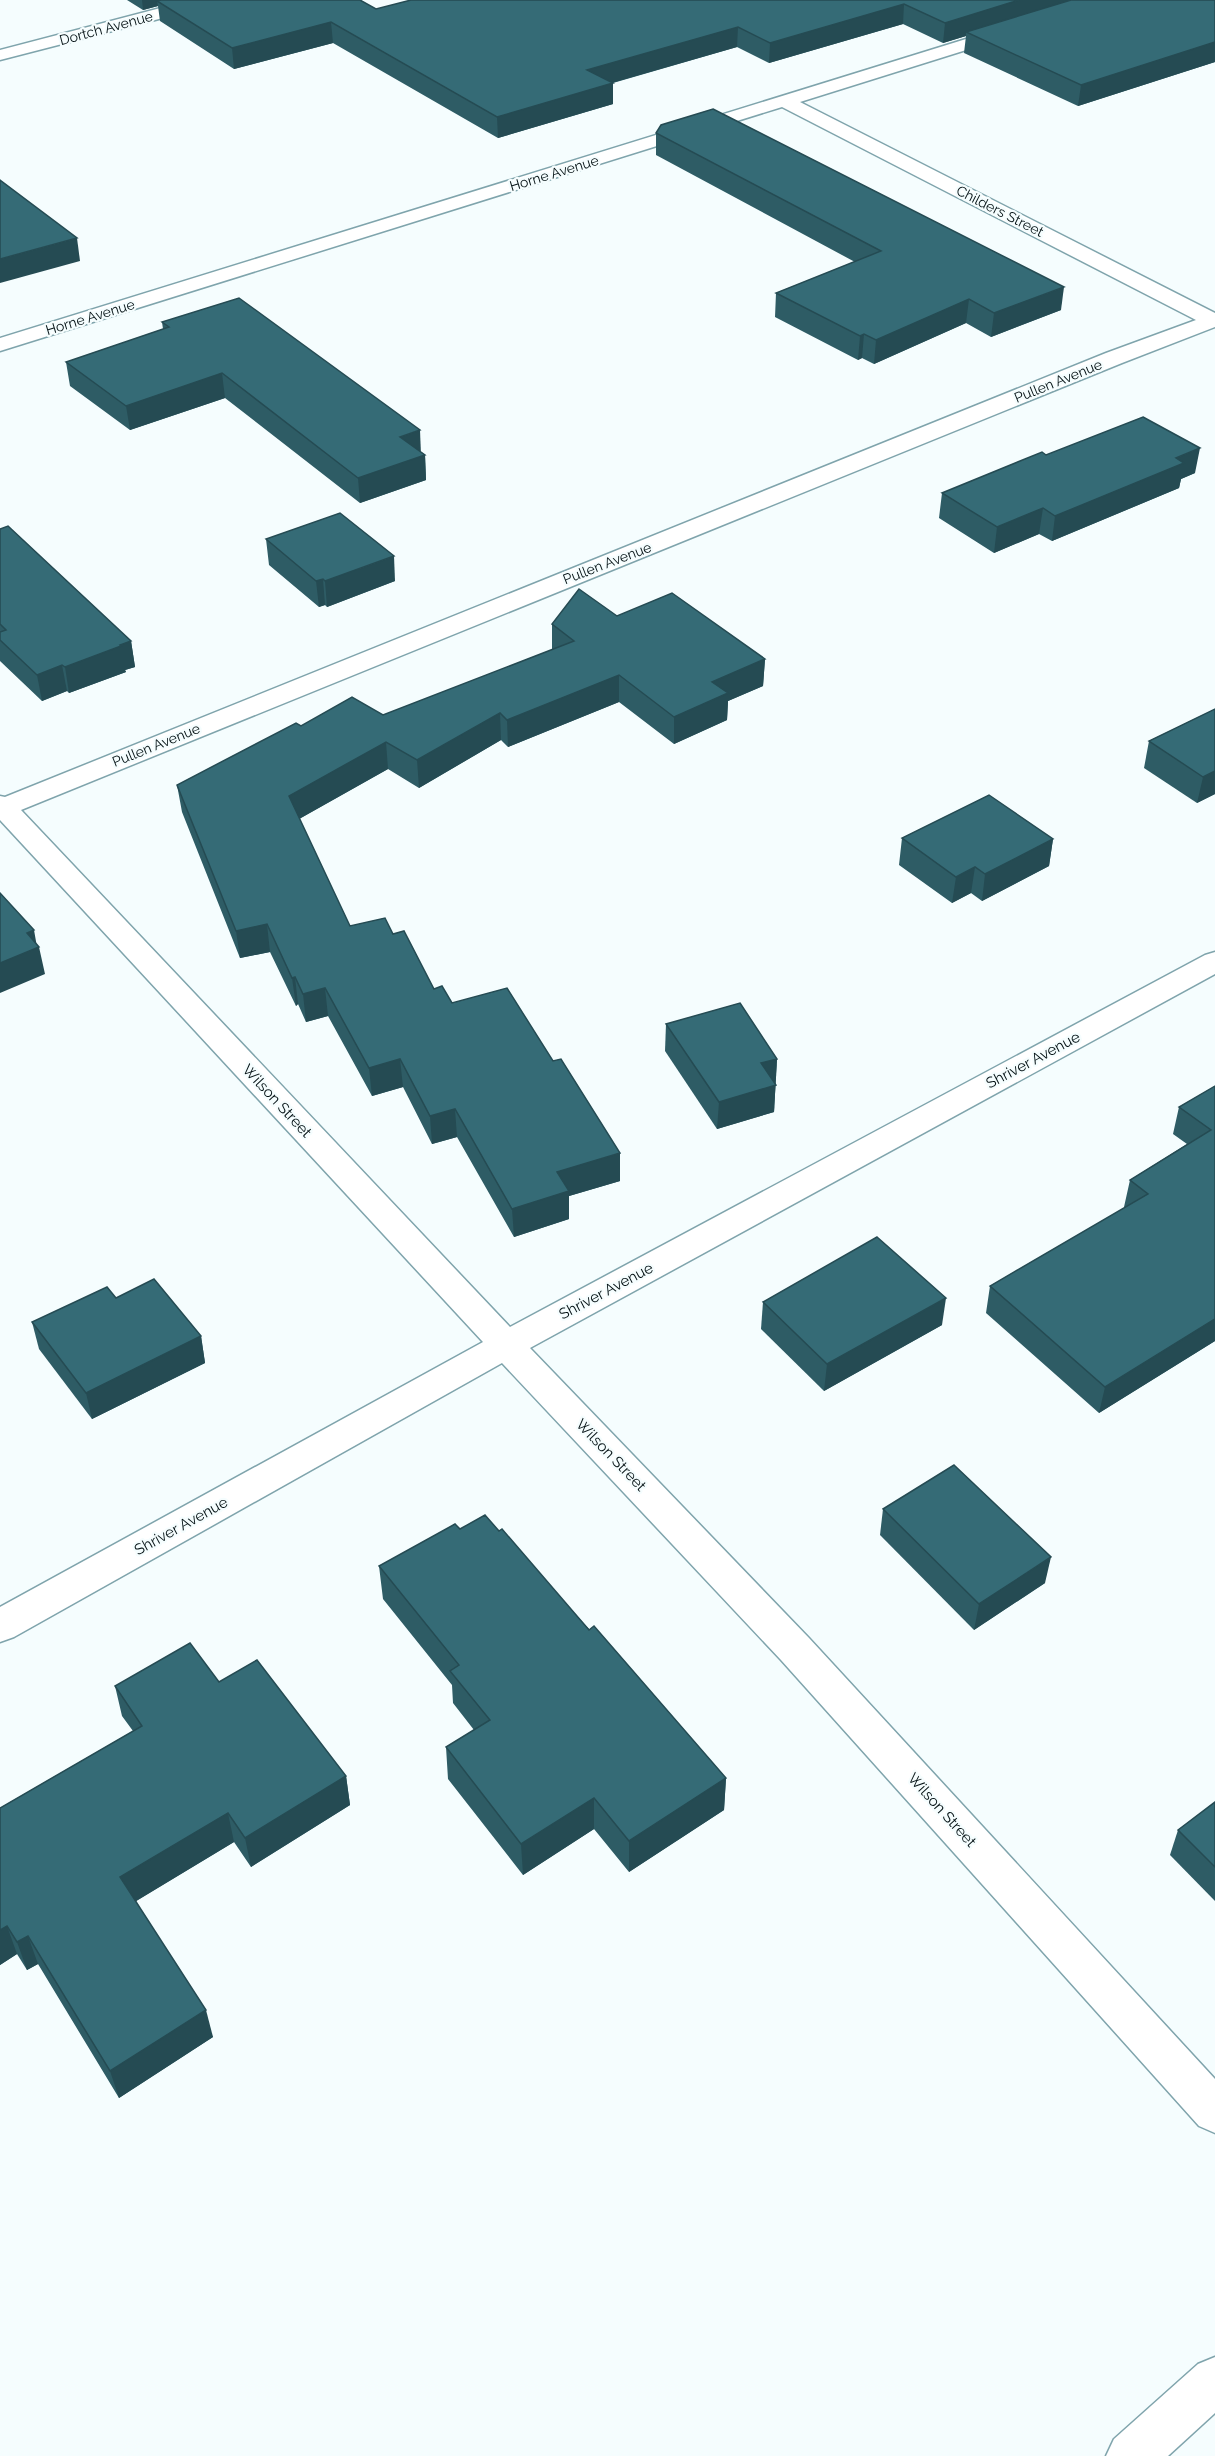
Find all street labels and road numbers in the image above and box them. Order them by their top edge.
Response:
street label: Dortch Avenue [58,8,154,48]
street label: Horne Avenue [508,152,600,194]
street label: Childers Street [954,182,1046,240]
street label: Horne Avenue [44,296,136,338]
street label: Pullen Avenue [1012,356,1104,406]
street label: Pullen Avenue [561,539,653,587]
street label: Pullen Avenue [110,720,202,770]
street label: Shriver Avenue [983,1028,1083,1092]
street label: Wilson Street [239,1061,315,1141]
street label: Shriver Avenue [556,1259,656,1323]
street label: Wilson Street [572,1415,650,1495]
street label: Shriver Avenue [131,1493,231,1559]
street label: Wilson Street [904,1769,980,1851]

